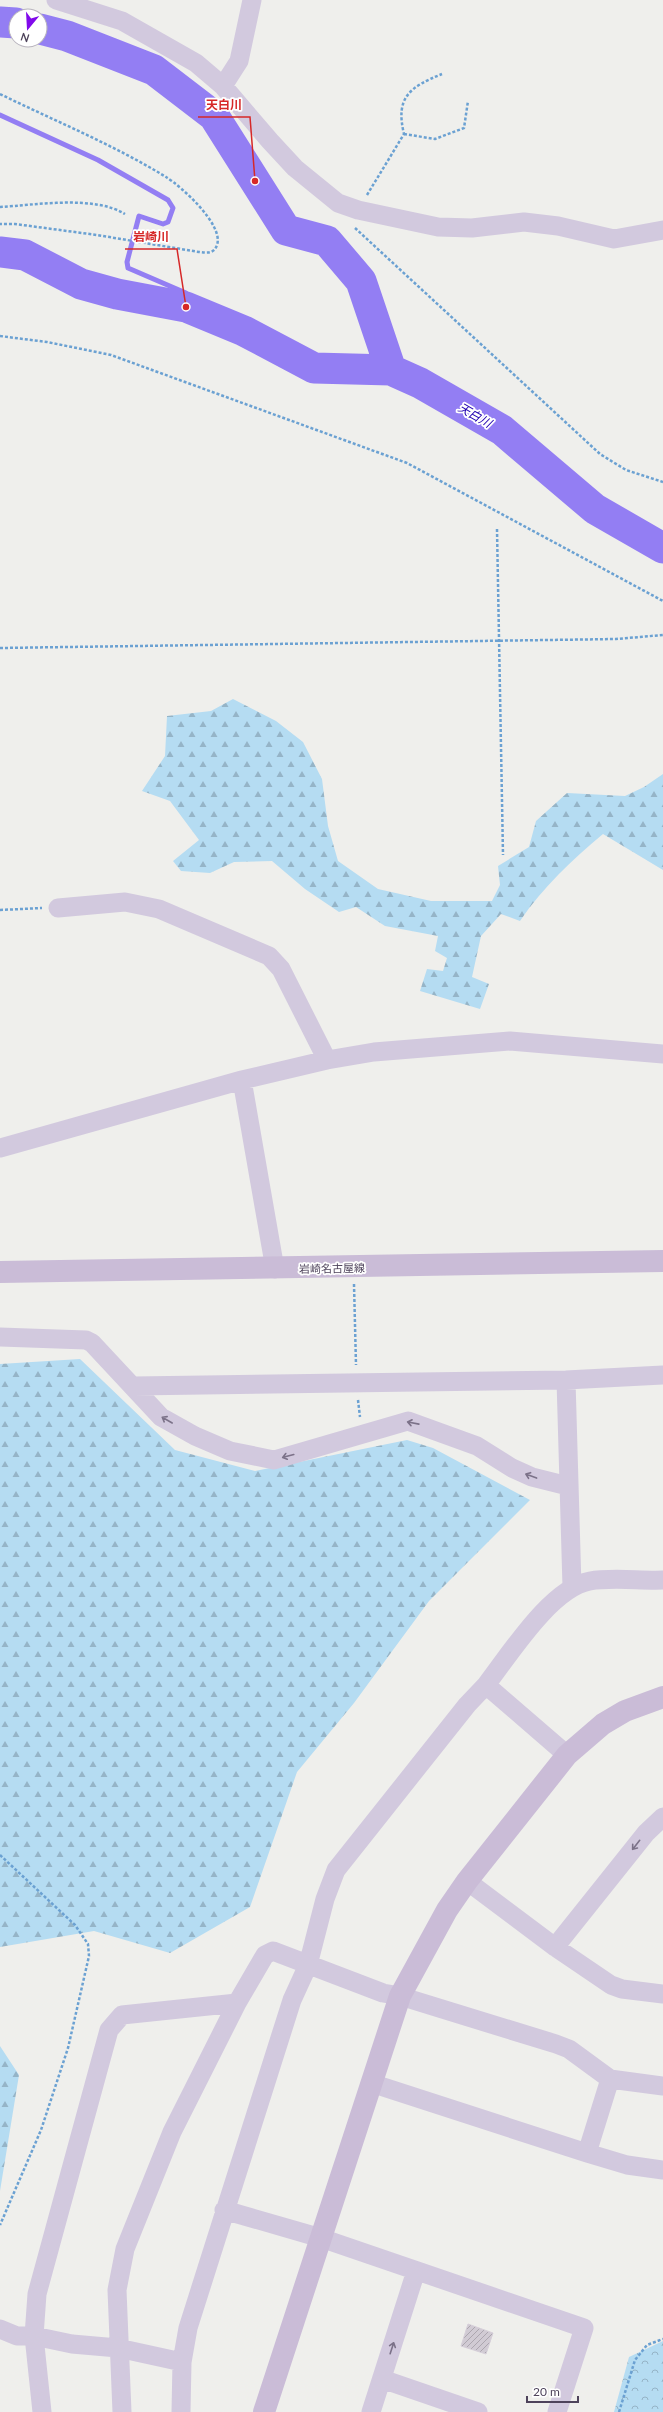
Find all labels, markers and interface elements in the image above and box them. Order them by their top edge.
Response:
north arrow [8,8,48,48]
text: N [19,30,31,45]
callout: 天白川 [198,93,250,117]
text: 天白川 [206,97,242,112]
callout: 岩崎川 [125,225,177,249]
text: 岩崎川 [133,229,169,244]
water label: 天白川 [456,400,496,431]
street label: 岩崎名古屋線 [299,1261,365,1275]
one-way arrow [161,1416,173,1424]
one-way arrow [407,1419,420,1427]
one-way arrow [282,1453,295,1461]
one-way arrow [525,1472,537,1480]
one-way arrow [632,1839,641,1850]
one-way arrow [389,2342,396,2355]
scale bar [527,2378,578,2404]
text: 20 m [533,2384,560,2399]

